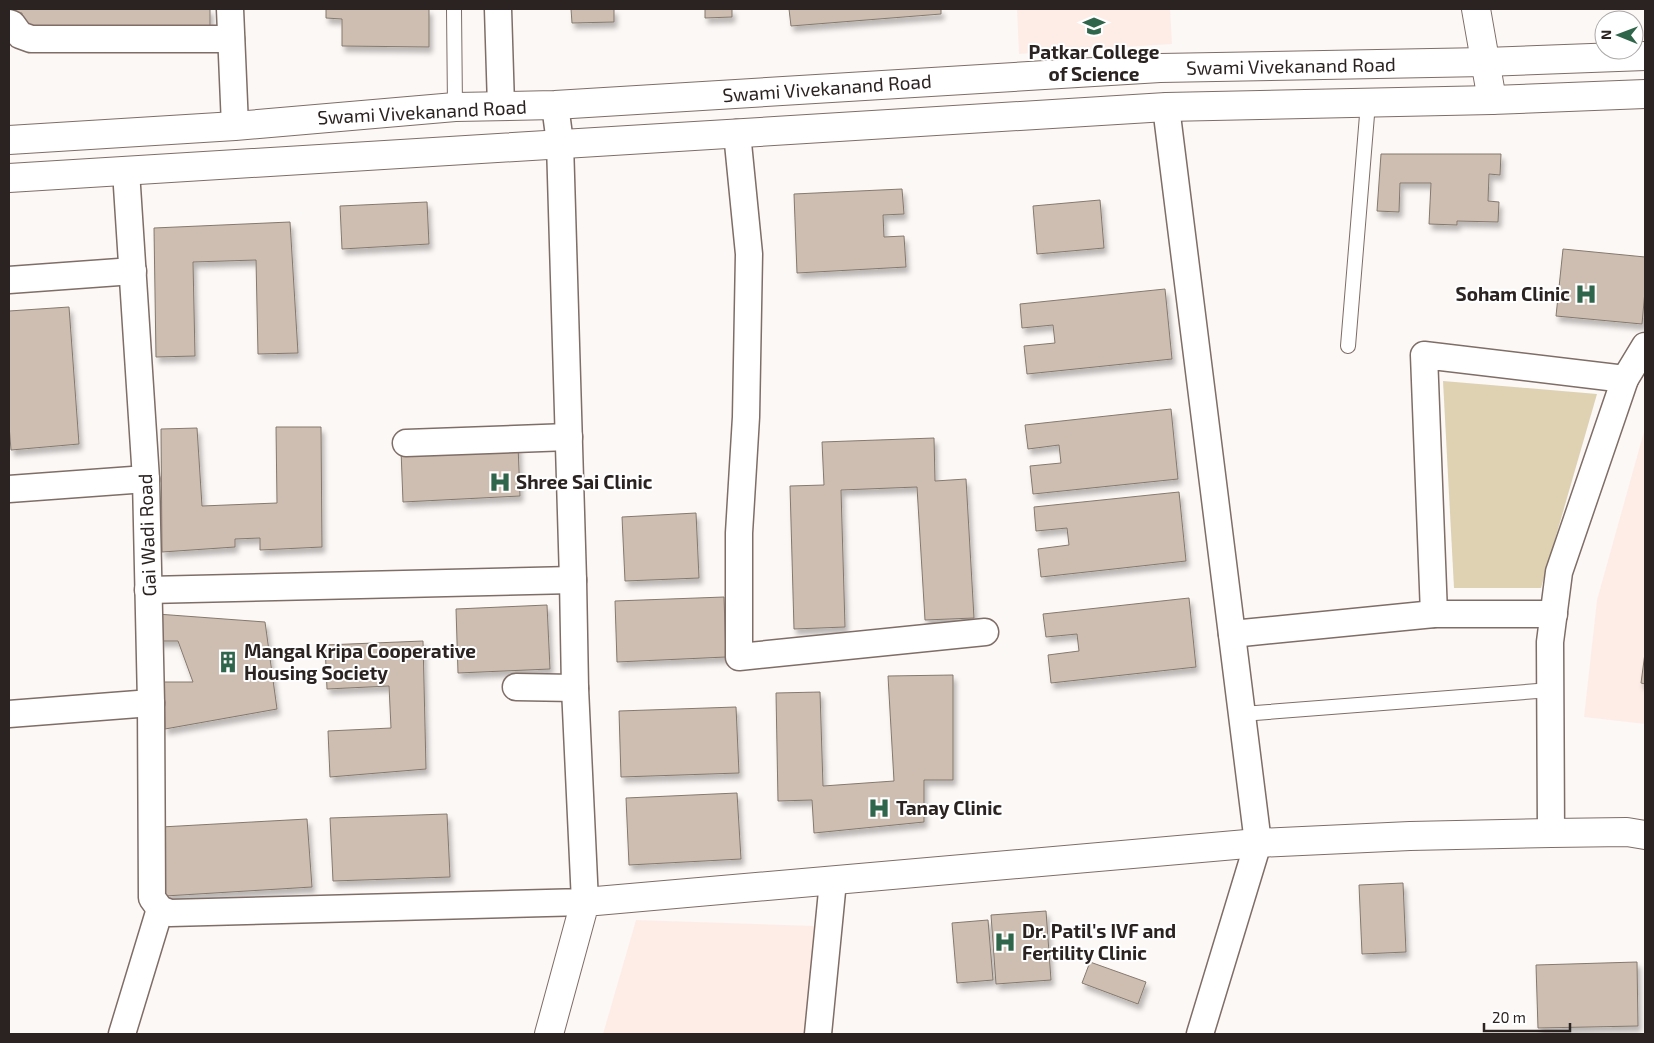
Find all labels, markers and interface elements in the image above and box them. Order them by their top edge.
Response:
north arrow [1594,10,1644,60]
school or university icon: Patkar College of Science [1081,13,1107,39]
text: N [1597,30,1614,40]
place label: Patkar College of Science [1029,40,1160,85]
street label: Swami Vivekanand Road [1186,52,1396,79]
street label: Swami Vivekanand Road [722,69,932,106]
street label: Swami Vivekanand Road [317,95,527,128]
hospital icon: Soham Clinic [1573,281,1599,307]
place label: Soham Clinic [1456,282,1570,305]
hospital icon: Shree Sai Clinic [487,469,513,495]
place label: Shree Sai Clinic [516,470,653,493]
street label: Gai Wadi Road [133,473,160,597]
place label: Mangal Kripa Cooperative Housing Society [244,639,476,685]
building icon: Mangal Kripa Cooperative Housing Society [215,649,241,675]
hospital icon: Tanay Clinic [866,795,892,821]
place label: Tanay Clinic [896,796,1003,820]
place label: Dr. Patil's IVF and Fertility Clinic [1022,919,1176,965]
hospital icon: Dr. Patil's IVF and Fertility Clinic [992,929,1018,955]
scale bar [1484,1000,1570,1032]
text: 20 m [1492,1008,1526,1026]

